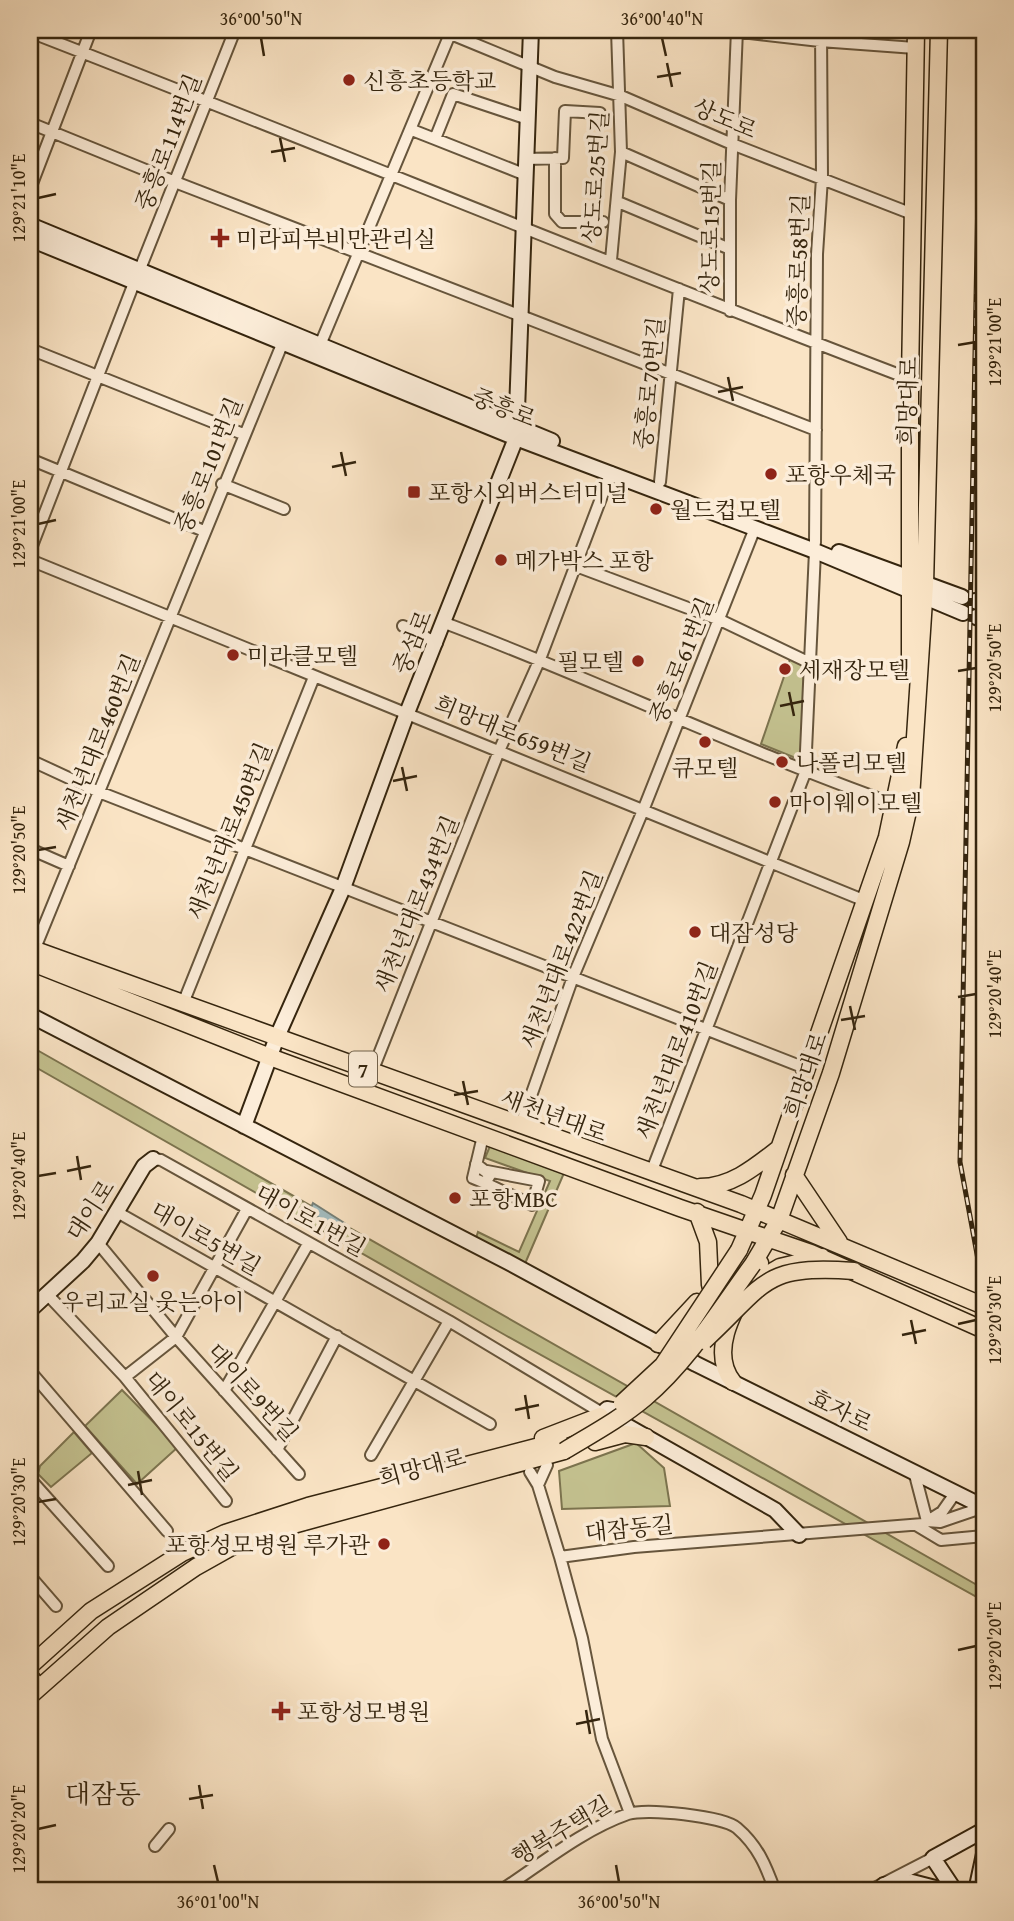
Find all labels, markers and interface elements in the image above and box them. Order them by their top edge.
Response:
text: 36°00'50"N [220,5,303,32]
text: 36°00'40"N [621,5,704,32]
place label: 신흥초등학교 [363,64,496,97]
street label: 중흥로114번길 [127,69,209,215]
marker: 신흥초등학교 [341,72,357,88]
street label: 상도로 [688,90,762,146]
street label: 상도로25번길 [574,109,616,245]
text: 129°21'10"E [5,154,32,242]
street label: 상도로15번길 [692,160,728,294]
street label: 중흥로58번길 [779,193,817,327]
place label: 미라피부비만관리실 [236,222,436,255]
marker: 미라피부비만관리실 [210,228,230,248]
text: 129°21'00"E [981,298,1008,386]
street label: 중흥로70번길 [626,315,672,451]
street label: 희망대로 [889,356,925,446]
street label: 중흥로 [467,379,541,435]
street label: 중흥로101번길 [166,392,250,538]
place label: 포항우체국 [785,458,896,491]
marker: 포항우체국 [763,466,779,482]
place label: 포항시외버스터미널 [428,476,628,509]
text: 129°21'00"E [5,480,32,568]
marker: 포항시외버스터미널 [406,484,422,500]
place label: 월드컵모텔 [670,493,781,526]
marker: 월드컵모텔 [648,501,664,517]
place label: 메가박스 포항 [515,544,654,577]
marker: 메가박스 포항 [493,552,509,568]
street label: 중흥로61번길 [641,592,721,728]
street label: 중섬로 [384,605,440,679]
text: 129°20'50"E [981,624,1008,712]
place label: 미라클모텔 [247,639,358,672]
place label: 필모텔 [557,645,624,678]
marker: 미라클모텔 [225,647,241,663]
street label: 새천년대로460번길 [46,648,148,836]
marker: 필모텔 [630,653,646,669]
place label: 세재장모텔 [799,653,910,686]
marker: 세재장모텔 [777,661,793,677]
street label: 희망대로659번길 [430,687,596,779]
marker: 큐모텔 [697,734,713,750]
street label: 새천년대로450번길 [178,737,280,925]
place label: 나폴리모텔 [796,746,907,779]
place label: 큐모텔 [672,751,738,784]
marker: 나폴리모텔 [774,754,790,770]
place label: 마이웨이모텔 [789,786,922,819]
marker: 마이웨이모텔 [767,794,783,810]
text: 129°20'50"E [5,806,32,894]
street label: 새천년대로434번길 [365,810,467,998]
street label: 새천년대로422번길 [512,865,610,1053]
place label: 대잠성당 [709,916,799,949]
marker: 대잠성당 [687,924,703,940]
text: 129°20'40"E [981,950,1008,1038]
street label: 새천년대로410번길 [627,956,725,1144]
street label: 희망대로 [775,1028,835,1122]
road number: 7 [349,1052,377,1086]
street label: 새천년대로 [496,1080,612,1150]
text: 129°20'40"E [5,1132,32,1220]
street label: 대이로 [58,1173,122,1247]
street label: 대이로1번길 [250,1176,372,1264]
place label: 포항MBC [469,1182,558,1215]
marker: 포항MBC [447,1190,463,1206]
street label: 대이로5번길 [145,1193,267,1283]
marker: 우리교실 웃는아이 [145,1268,161,1284]
text: 129°20'30"E [981,1276,1008,1364]
place label: 우리교실 웃는아이 [62,1285,244,1318]
street label: 대이로9번길 [200,1336,306,1448]
street label: 대이로15번길 [137,1364,247,1488]
street label: 효자로 [804,1381,878,1439]
street label: 희망대로 [375,1440,469,1494]
text: 129°20'30"E [5,1458,32,1546]
street label: 대잠동길 [583,1507,675,1549]
place label: 포항성모병원 루가관 [165,1528,371,1561]
marker: 포항성모병원 루가관 [376,1536,392,1552]
text: 129°20'20"E [981,1602,1008,1690]
place label: 포항성모병원 [297,1695,430,1728]
marker: 포항성모병원 [271,1701,291,1721]
district label: 대잠동 [65,1774,141,1813]
text: 129°20'20"E [5,1785,32,1873]
street label: 행복주택길 [505,1787,617,1873]
text: 36°01'00"N [177,1888,260,1915]
text: 36°00'50"N [578,1888,661,1915]

